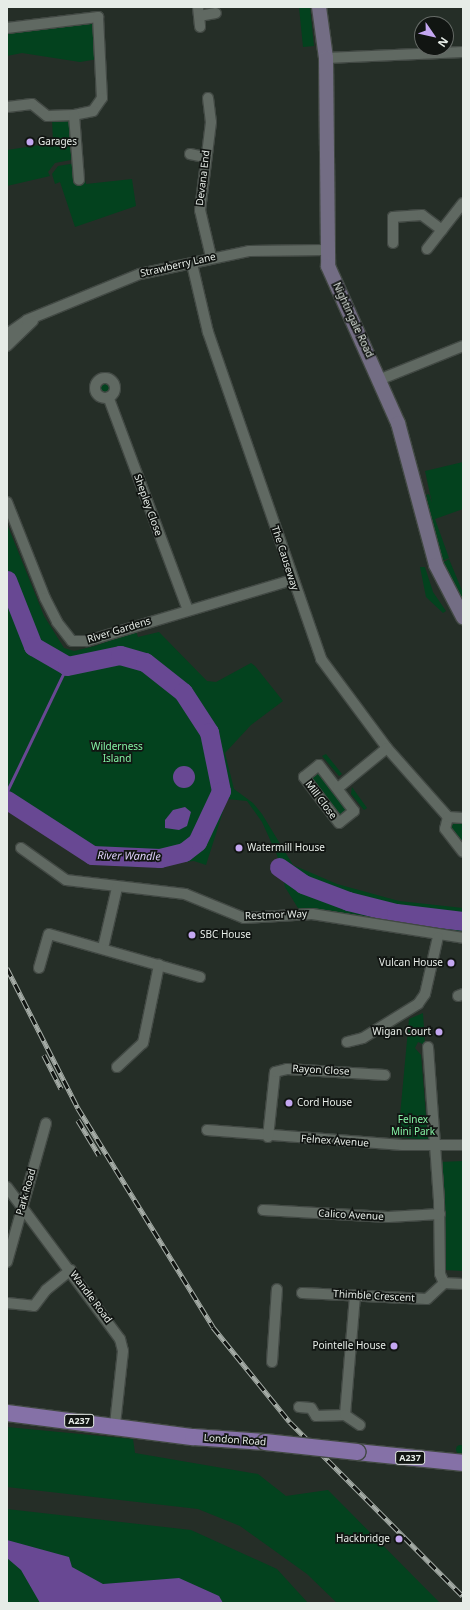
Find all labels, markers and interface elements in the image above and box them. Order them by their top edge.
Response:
north arrow [414,16,454,56]
text: N [435,35,452,50]
place label: Garages [38,136,77,148]
marker: Garages [25,137,35,147]
street label: Devana End [194,150,212,206]
street label: Strawberry Lane [139,251,217,279]
street label: Nightingale Road [330,281,376,359]
street label: Shepley Close [131,473,165,537]
street label: The Causeway [269,524,301,592]
street label: River Gardens [86,615,152,645]
park label: Wilderness Island [91,740,143,764]
street label: Mill Close [303,779,339,821]
place label: Watermill House [247,842,325,854]
marker: Watermill House [234,843,244,853]
water label: River Wandle [97,849,161,863]
street label: Restmor Way [245,908,307,922]
place label: SBC House [200,929,251,941]
marker: SBC House [187,930,197,940]
place label: Vulcan House [379,957,443,969]
marker: Vulcan House [446,958,456,968]
place label: Wigan Court [372,1026,431,1038]
marker: Wigan Court [434,1027,444,1037]
street label: Rayon Close [292,1063,350,1077]
place label: Cord House [297,1097,352,1109]
marker: Cord House [284,1098,294,1108]
park label: Felnex Mini Park [391,1113,435,1136]
street label: Felnex Avenue [301,1133,369,1149]
street label: Park Road [14,1167,38,1217]
street label: Calico Avenue [318,1207,384,1223]
street label: Wandle Road [68,1269,114,1325]
street label: Thimble Crescent [333,1288,415,1304]
place label: Pointelle House [312,1340,386,1352]
marker: Pointelle House [389,1341,399,1351]
road number: A237 [64,1414,94,1428]
street label: London Road [203,1432,267,1448]
road number: A237 [395,1451,425,1465]
place label: Hackbridge [336,1533,390,1545]
marker: Hackbridge [393,1533,405,1545]

